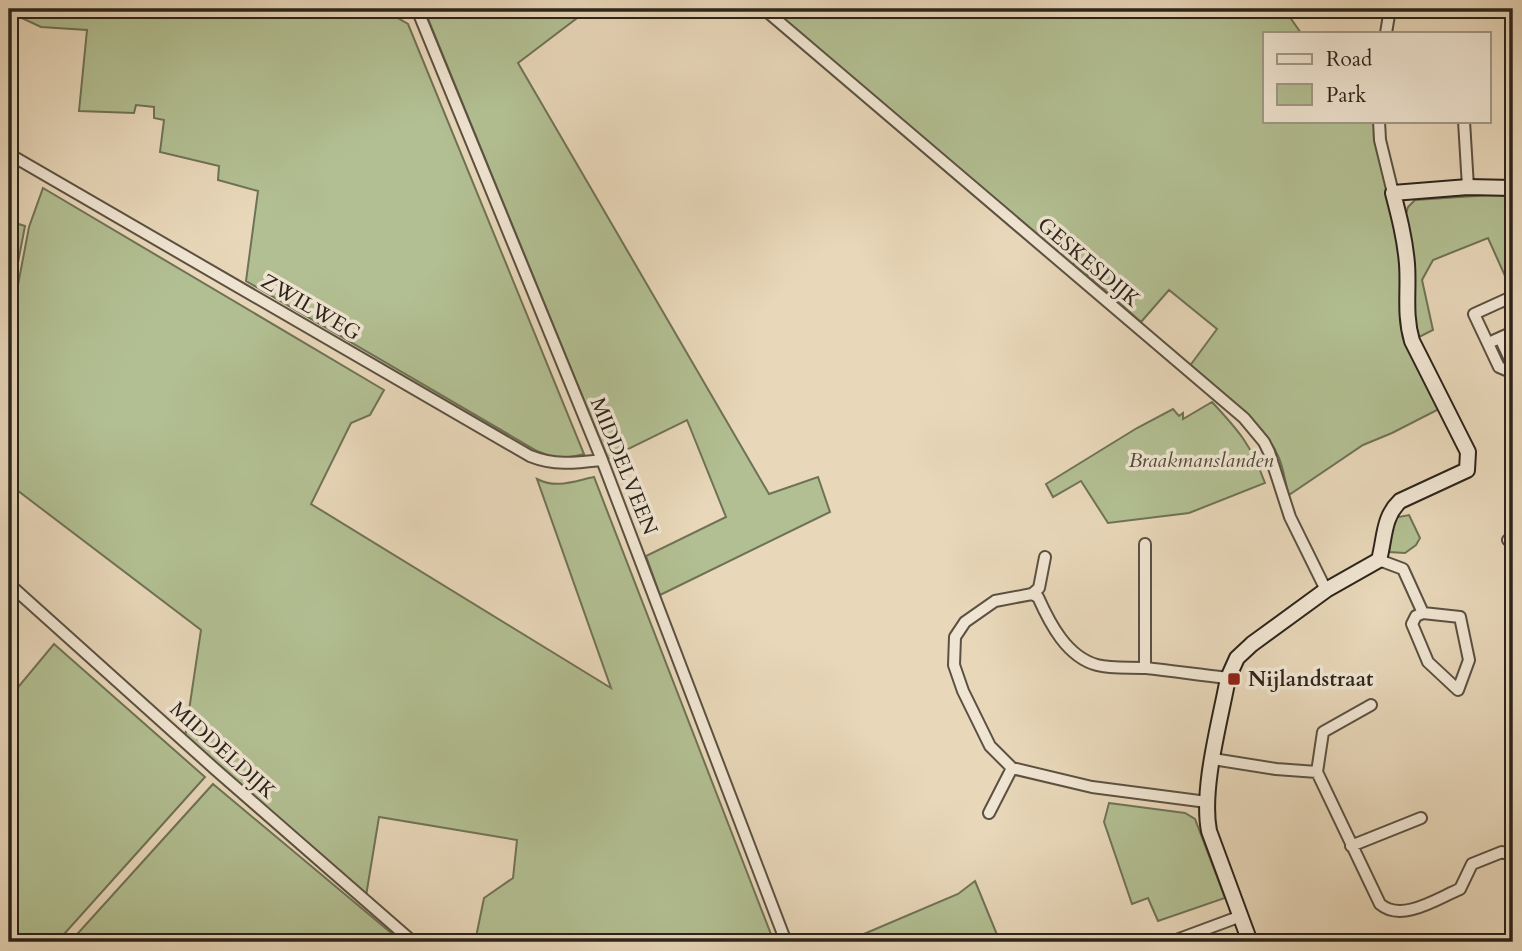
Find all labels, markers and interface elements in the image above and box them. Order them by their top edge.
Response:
legend [1263,32,1490,122]
text: Road [1326,45,1372,74]
text: Park [1326,81,1367,110]
street label: GESKESDIJK [1031,211,1147,314]
street label: ZWILWEG [256,267,366,348]
street label: MIDDELVEEN [583,393,664,539]
park label: Braakmanslanden [1128,446,1274,475]
place label: Nijlandstraat [1248,665,1374,694]
marker: Nijlandstraat [1226,671,1242,687]
street label: MIDDELDIJK [163,695,282,806]

